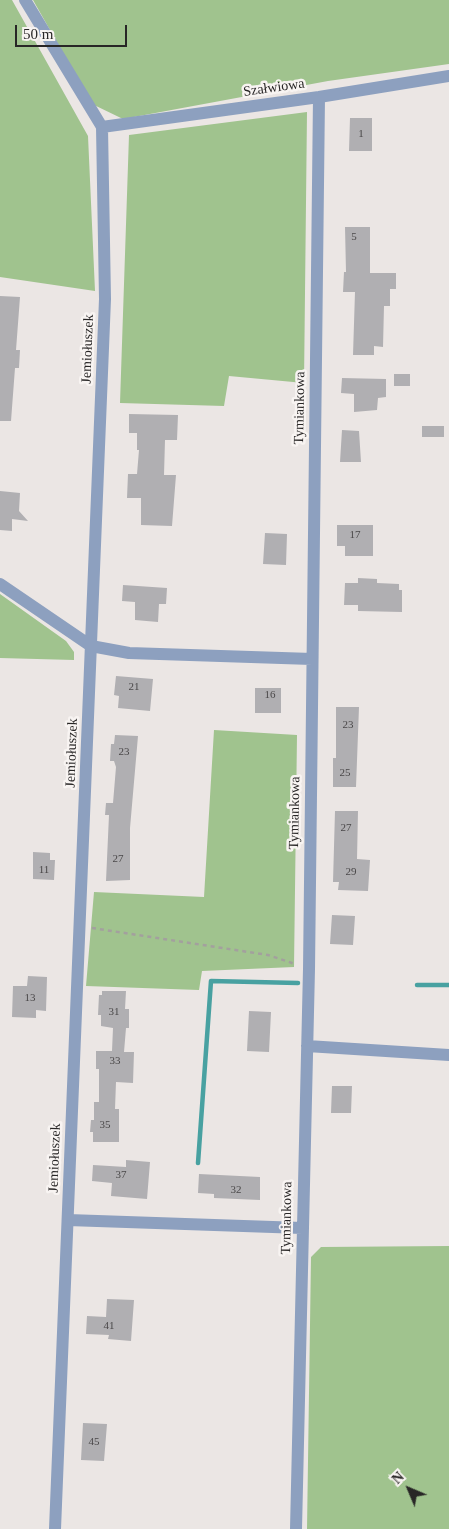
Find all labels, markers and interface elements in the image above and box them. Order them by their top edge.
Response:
scale bar [18,15,130,47]
text: 50 m [23,26,53,42]
street label: Szałwiowa [242,75,306,101]
house number: 1 [358,127,364,141]
house number: 5 [351,230,357,244]
street label: Jemiołuszek [78,314,98,384]
street label: Tymiankowa [291,371,309,445]
house number: 17 [350,528,360,542]
house number: 21 [128,680,140,694]
house number: 16 [264,688,276,702]
street label: Jemiołuszek [62,718,82,788]
house number: 23 [342,718,353,732]
house number: 23 [118,745,130,759]
house number: 25 [340,766,350,780]
street label: Tymiankowa [286,776,304,850]
house number: 27 [341,821,352,835]
house number: 27 [112,852,124,866]
house number: 11 [39,863,49,877]
house number: 29 [346,865,356,879]
house number: 13 [24,991,36,1005]
house number: 31 [108,1005,120,1019]
house number: 33 [110,1054,120,1068]
house number: 35 [100,1118,110,1132]
street label: Jemiołuszek [45,1123,65,1193]
house number: 37 [115,1168,126,1182]
street label: Tymiankowa [278,1181,296,1255]
house number: 32 [230,1183,242,1197]
house number: 41 [104,1319,115,1333]
house number: 45 [88,1435,100,1449]
north arrow [384,1464,434,1514]
text: N [389,1469,407,1487]

